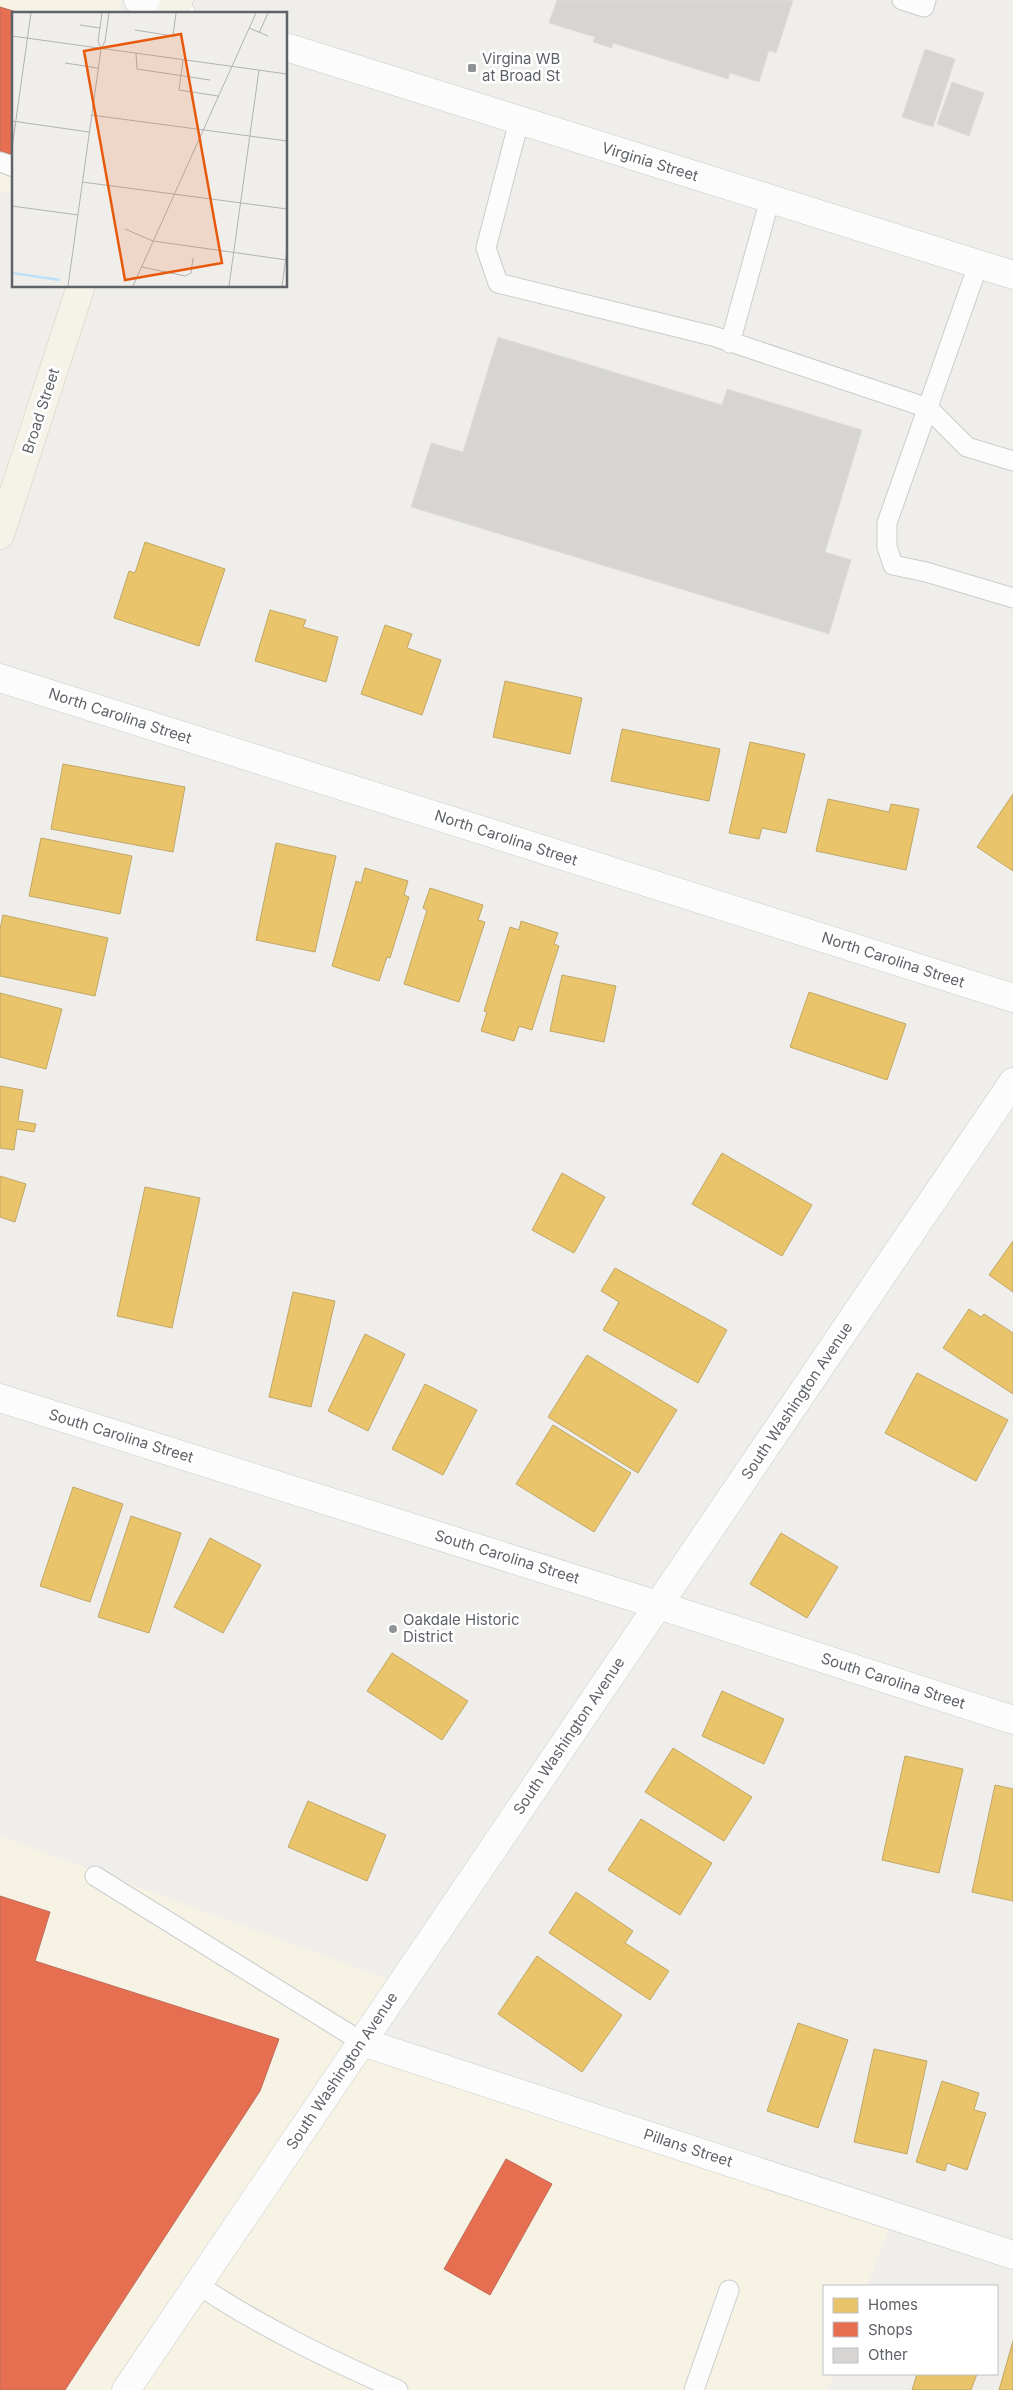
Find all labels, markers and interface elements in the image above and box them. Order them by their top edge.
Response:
inset map [12,12,288,288]
place label: Virgina WB at Broad St [482,49,560,85]
marker: Virgina WB at Broad St [466,62,478,74]
street label: Virginia Street [600,138,701,185]
street label: Broad Street [18,366,63,456]
street label: North Carolina Street [46,683,194,748]
street label: North Carolina Street [432,805,580,870]
street label: North Carolina Street [819,927,967,992]
street label: South Washington Avenue [737,1318,856,1483]
street label: South Carolina Street [46,1404,196,1467]
street label: South Carolina Street [432,1525,582,1588]
place label: Oakdale Historic District [403,1610,520,1646]
marker: Oakdale Historic District [387,1623,399,1635]
street label: South Carolina Street [819,1648,968,1713]
street label: South Washington Avenue [509,1653,628,1818]
street label: South Washington Avenue [282,1988,401,2153]
street label: Pillans Street [641,2124,735,2171]
legend [823,2285,998,2375]
text: Homes [868,2295,918,2314]
text: Shops [868,2320,913,2339]
text: Other [868,2345,908,2364]

